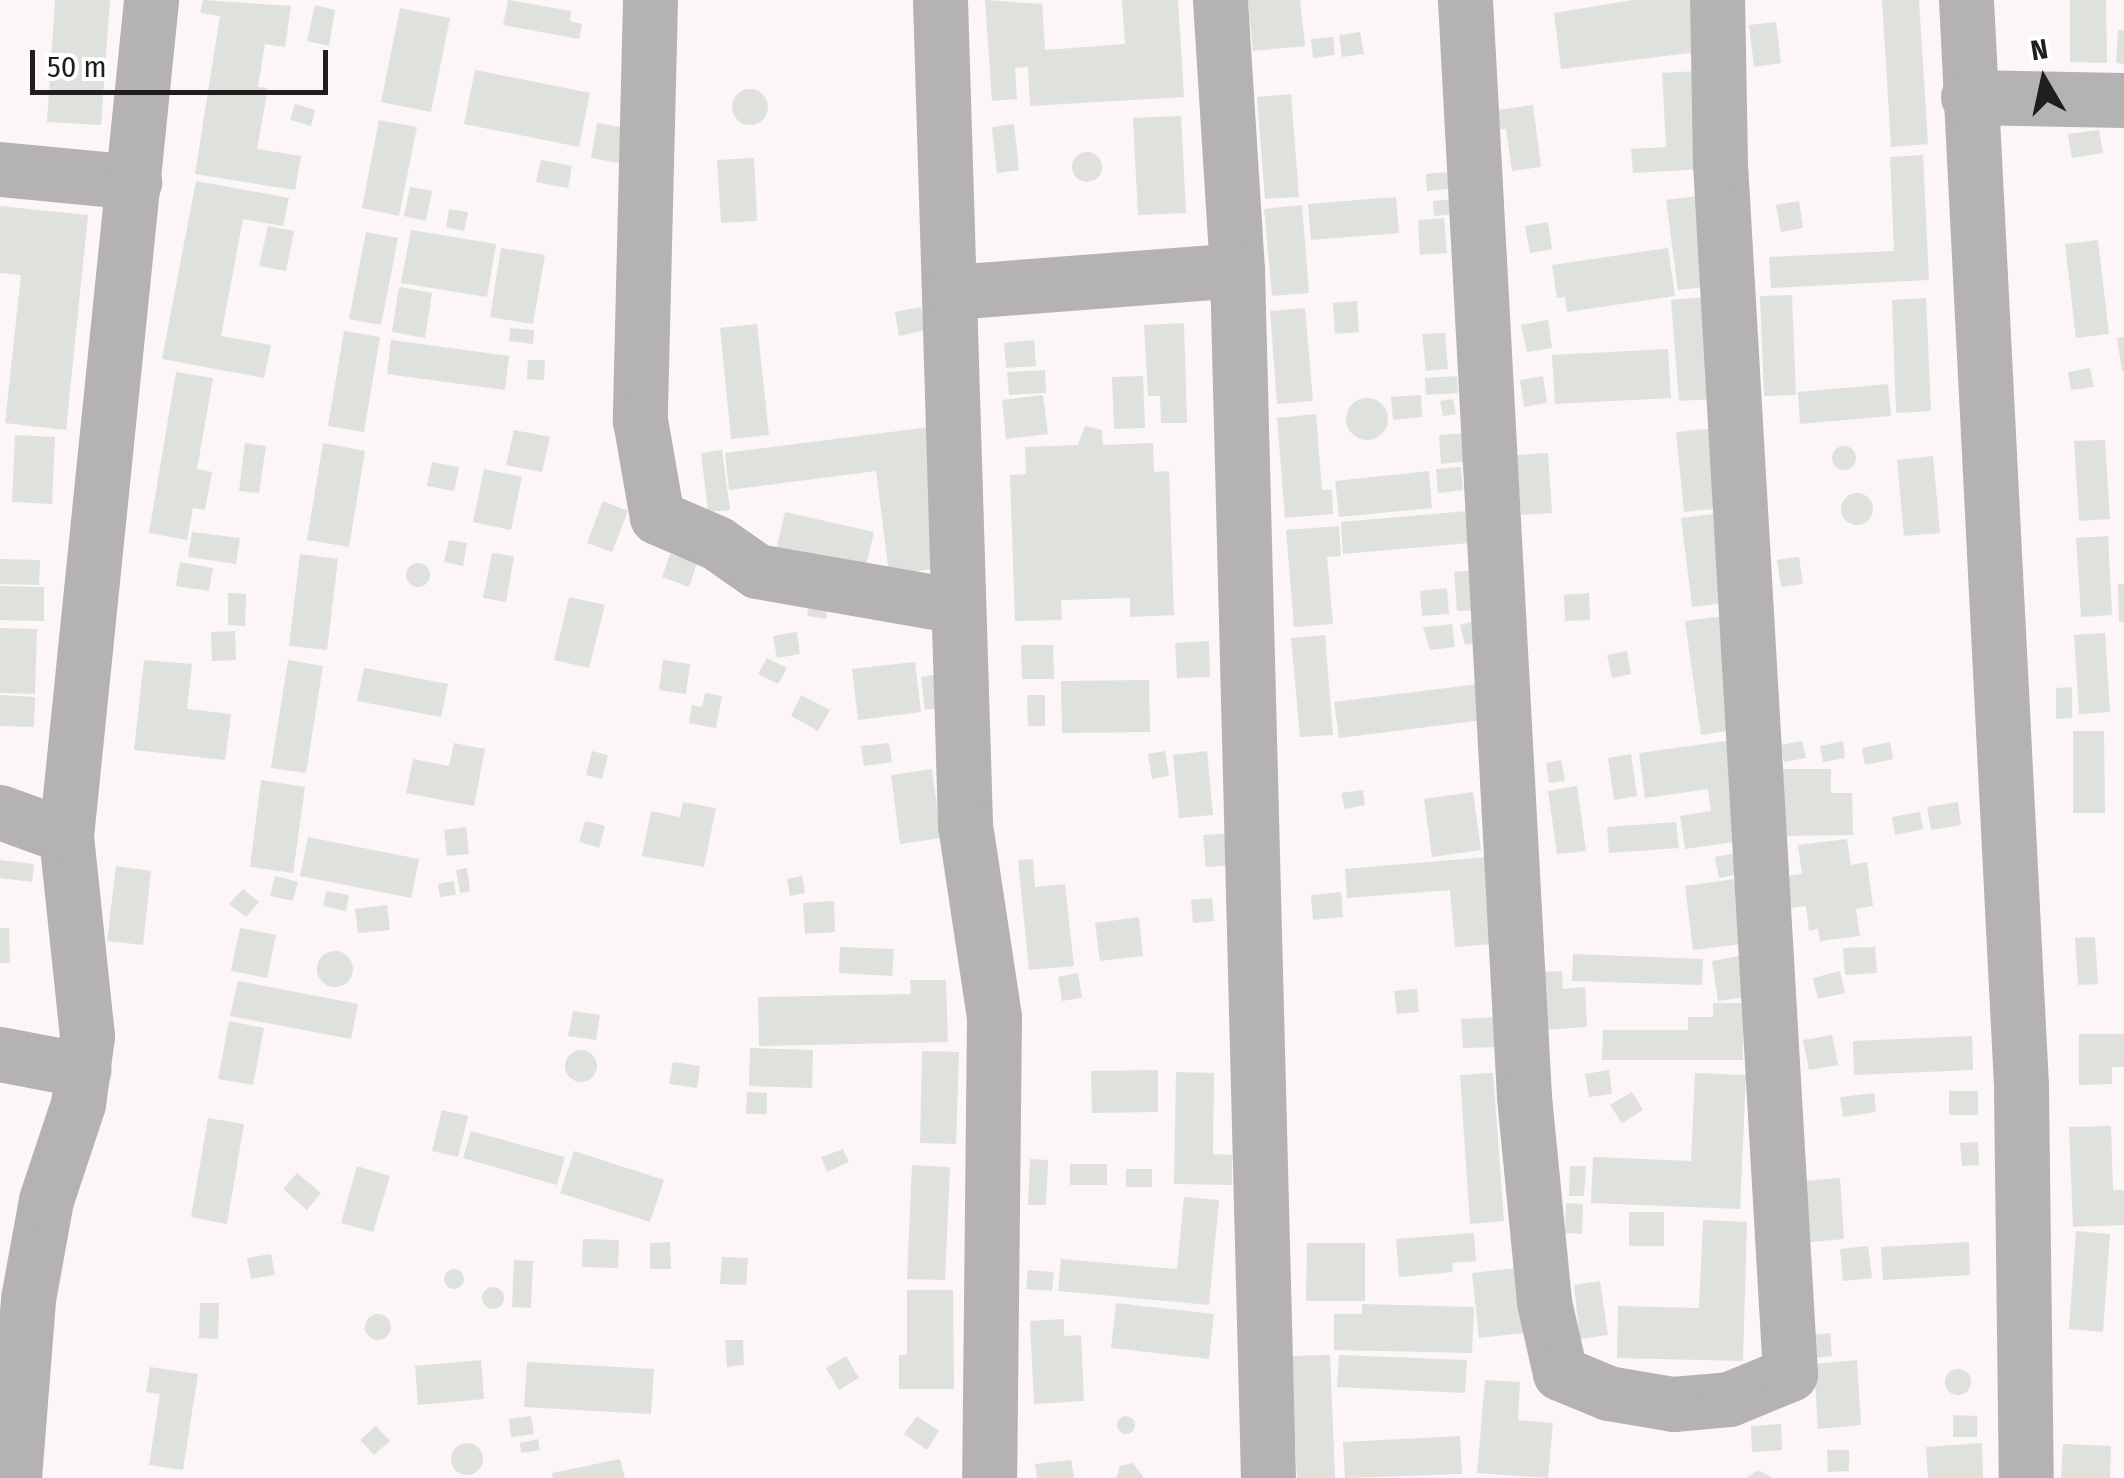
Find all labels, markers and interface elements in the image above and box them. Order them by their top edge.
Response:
scale bar [35,30,332,92]
north arrow [1994,30,2094,130]
text: N [2028,32,2050,67]
text: 50 m [47,49,107,85]

